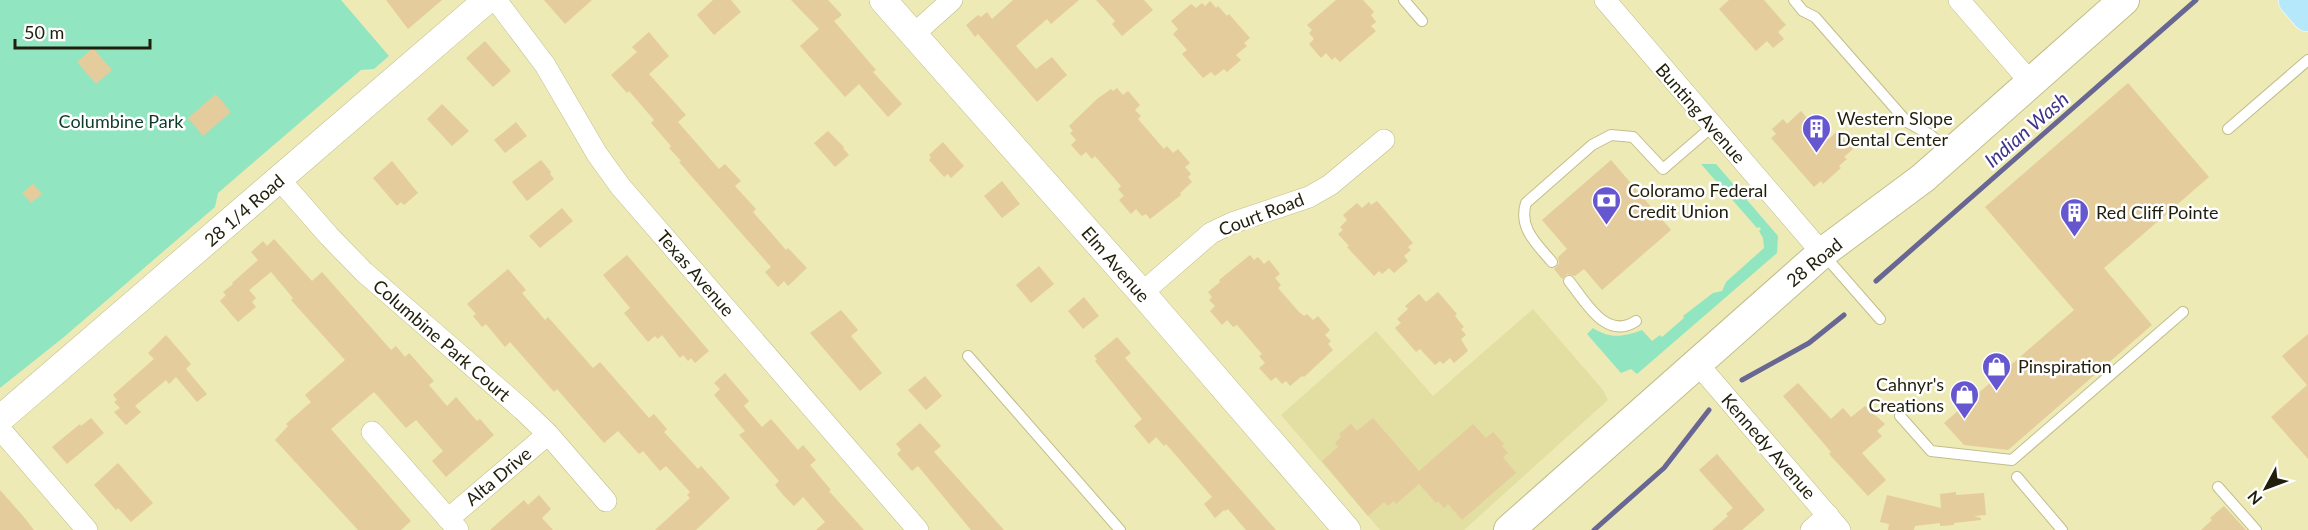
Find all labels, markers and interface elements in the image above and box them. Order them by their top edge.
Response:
scale bar [15,12,150,50]
text: 50 m [24,21,64,43]
street label: Bunting Avenue [1652,58,1750,168]
water label: Indian Wash [1979,86,2073,172]
place label: Western Slope Dental Center [1837,107,1953,150]
park label: Columbine Park [59,110,184,132]
building icon: Western Slope Dental Center [1800,112,1832,154]
street label: 28 1/4 Road [199,169,289,251]
place label: Coloramo Federal Credit Union [1628,179,1768,222]
bank icon: Coloramo Federal Credit Union [1591,184,1623,226]
street label: Court Road [1215,188,1307,240]
building icon: Red Cliff Pointe [2059,196,2091,238]
place label: Red Cliff Pointe [2096,201,2218,223]
street label: Elm Avenue [1077,222,1155,306]
street label: Texas Avenue [653,225,739,321]
street label: 28 Road [1782,233,1846,291]
street label: Columbine Park Court [369,274,515,406]
shop icon: Pinspiration [1981,350,2013,392]
place label: Pinspiration [2018,355,2112,377]
place label: Cahnyr's Creations [1868,373,1944,416]
shop icon: Cahnyr's Creations [1949,378,1981,420]
street label: Kennedy Avenue [1717,389,1821,503]
street label: Alta Drive [461,442,535,510]
north arrow [2236,458,2296,518]
text: N [2243,487,2266,509]

